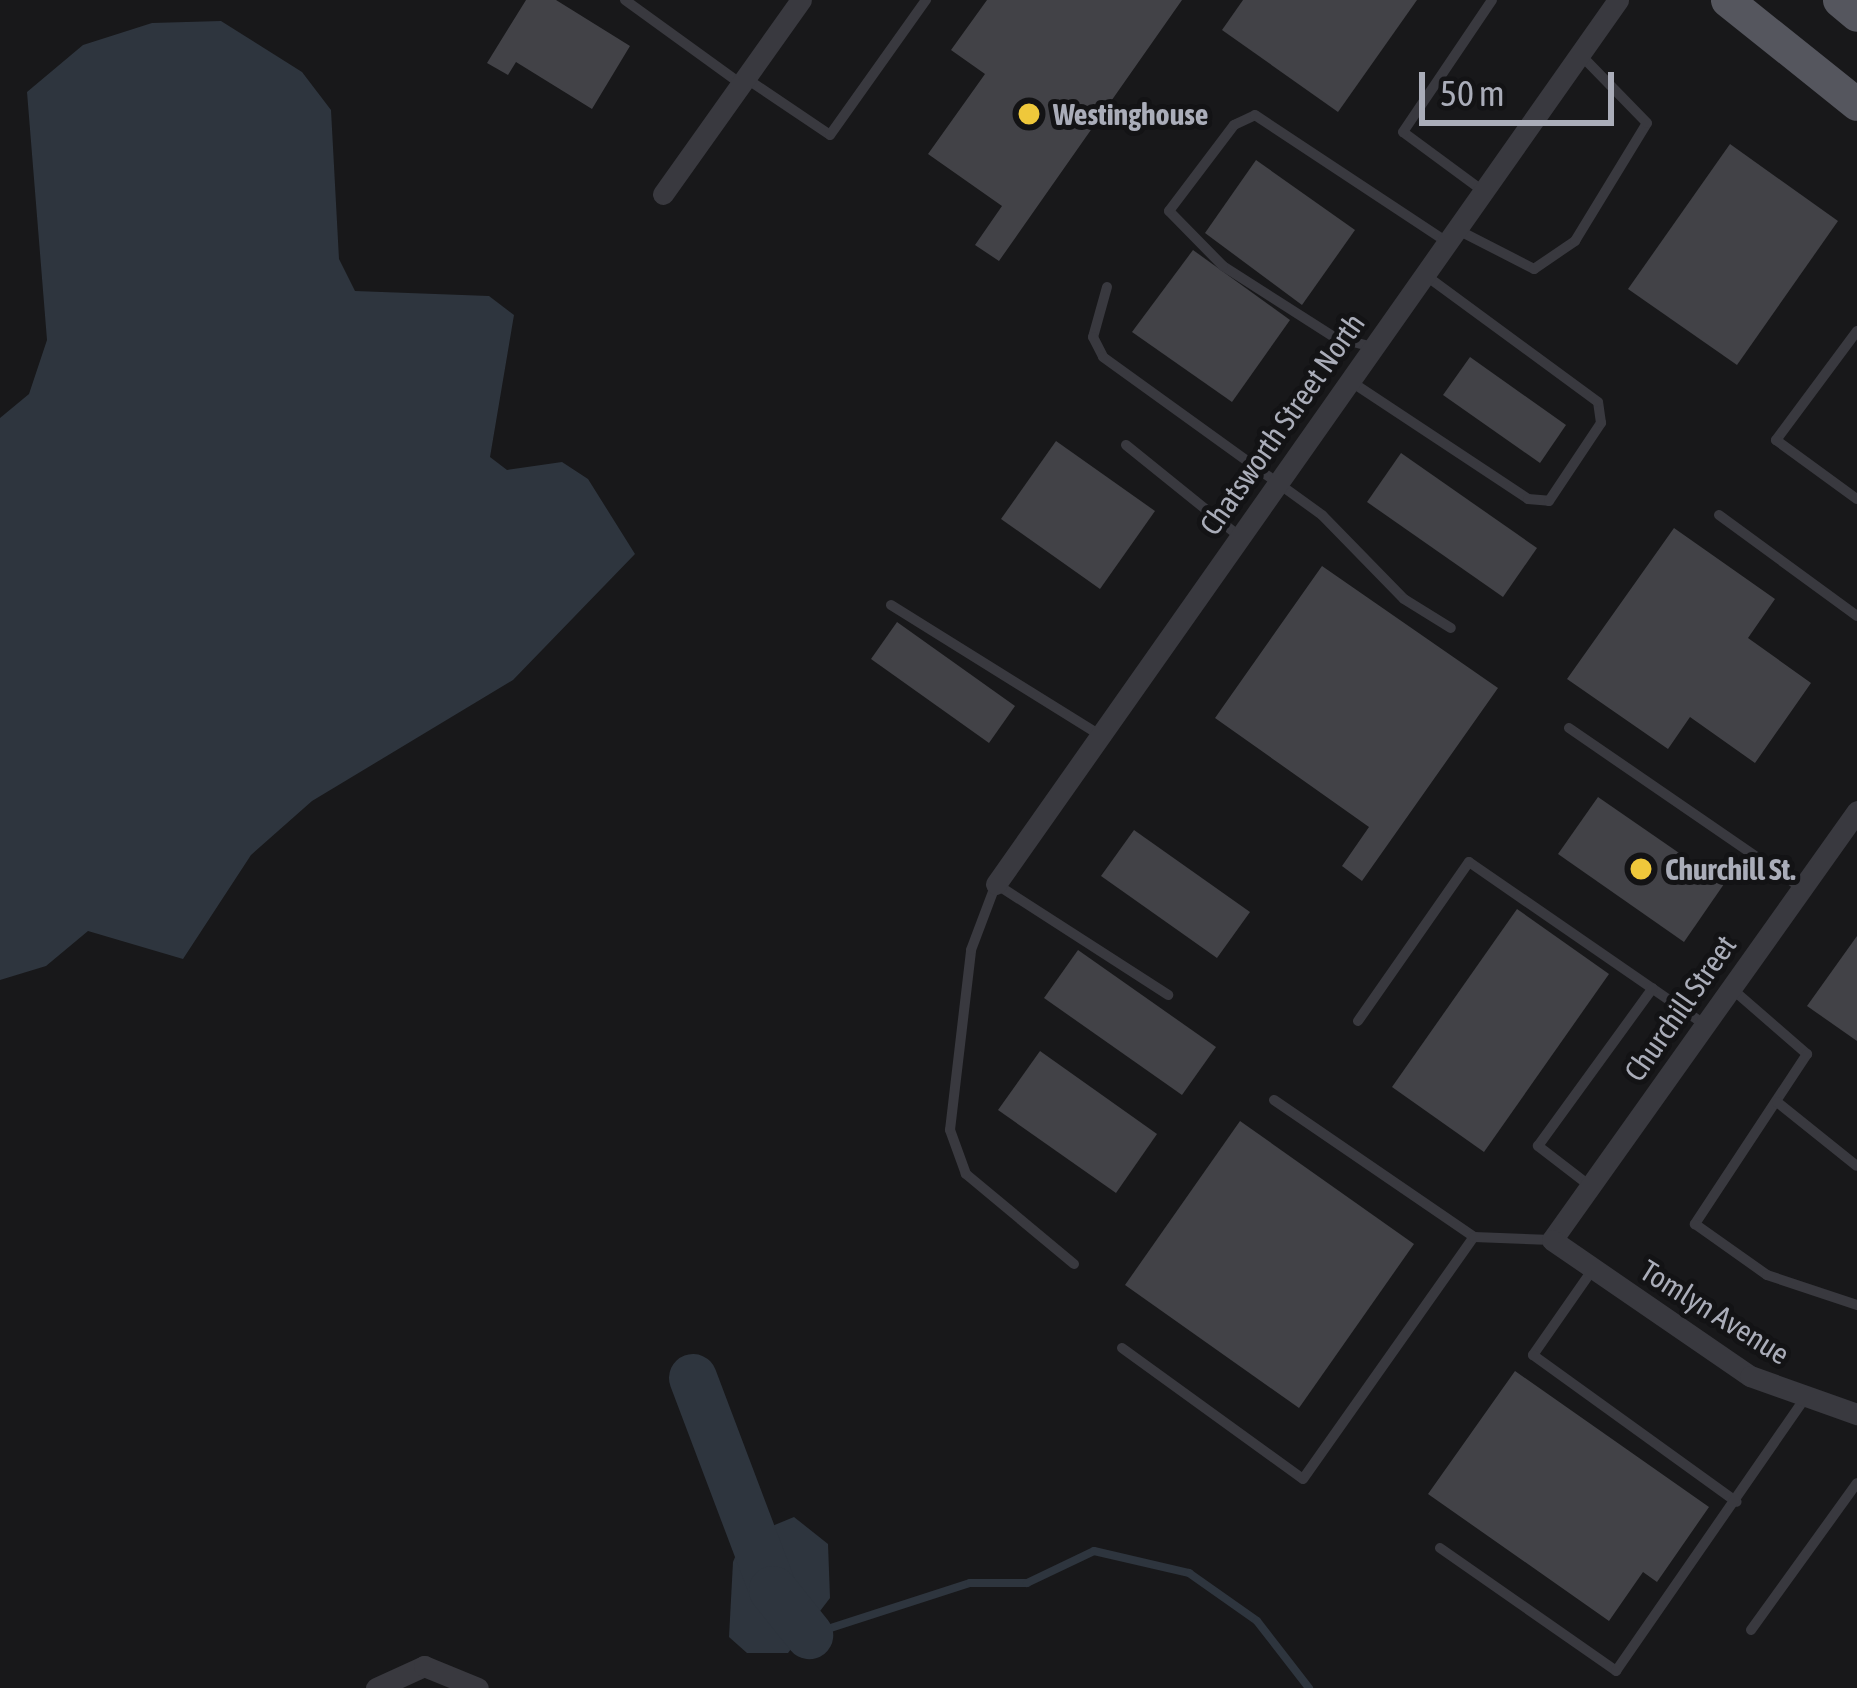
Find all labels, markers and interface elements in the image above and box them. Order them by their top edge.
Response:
scale bar [1425,48,1620,122]
text: 50 m [1440,72,1505,114]
place label: Westinghouse [1053,96,1208,132]
marker: Westinghouse [1016,101,1042,127]
street label: Chatsworth Street North [1192,306,1372,542]
place label: Churchill St. [1665,851,1796,887]
marker: Churchill St. [1628,856,1654,882]
street label: Churchill Street [1617,928,1743,1088]
street label: Tomlyn Avenue [1634,1252,1796,1372]

